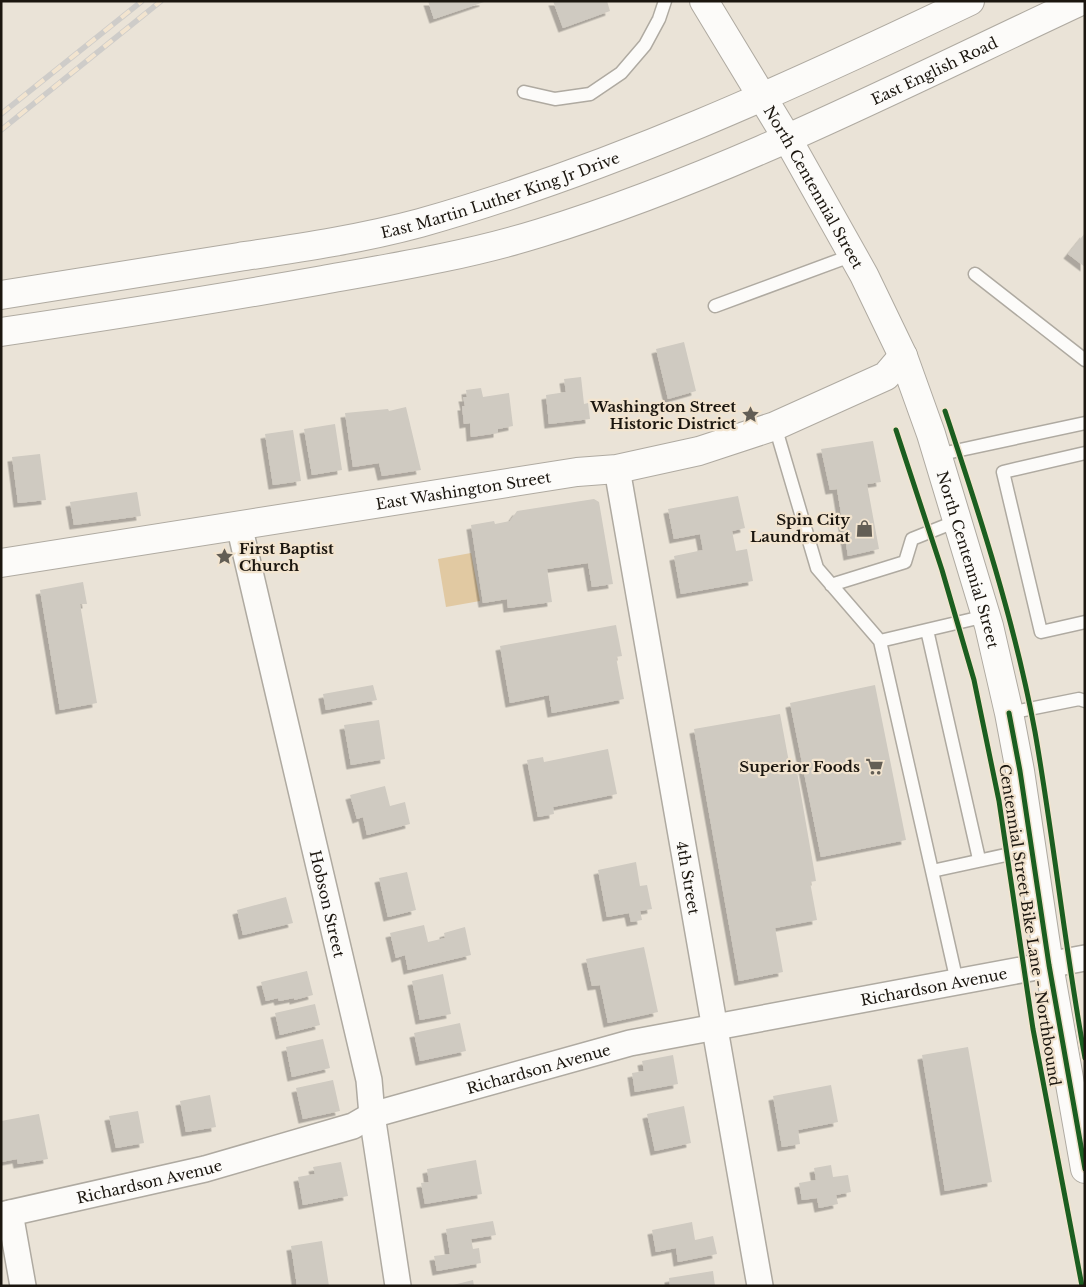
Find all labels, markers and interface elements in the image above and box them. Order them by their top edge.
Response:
street label: East English Road [868,32,1000,109]
street label: North Centennial Street [760,102,868,272]
street label: East Martin Luther King Jr Drive [379,147,622,242]
place label: Washington Street Historic District [589,397,736,433]
place icon: Washington Street Historic District [740,405,760,425]
street label: East Washington Street [374,467,552,513]
street label: North Centennial Street [933,468,1003,650]
place label: Spin City Laundromat [750,510,850,546]
shop icon: Spin City Laundromat [854,518,874,538]
place label: First Baptist Church [239,539,334,575]
place icon: First Baptist Church [215,547,235,567]
supermarket icon: Superior Foods [864,756,884,776]
place label: Superior Foods [739,757,860,776]
street label: Centennial Street Bike Lane - Northbound [995,763,1065,1087]
street label: 4th Street [673,840,704,916]
street label: Hobson Street [306,848,350,960]
street label: Richardson Avenue [859,963,1009,1009]
street label: Richardson Avenue [464,1039,613,1098]
street label: Richardson Avenue [75,1155,224,1207]

